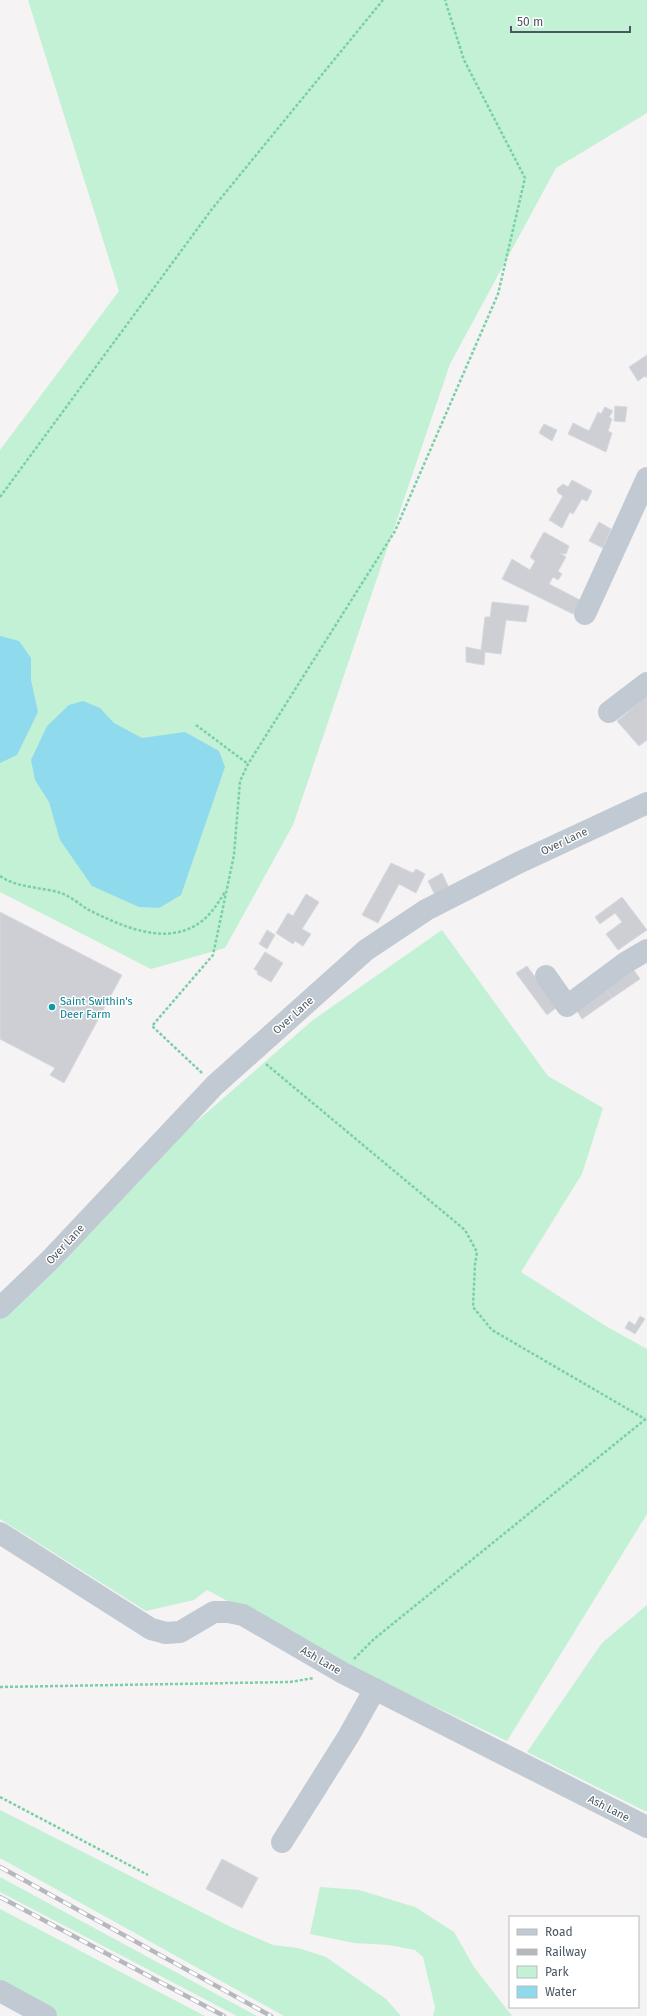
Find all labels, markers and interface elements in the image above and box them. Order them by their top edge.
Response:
scale bar [511,8,630,34]
text: 50 m [517,15,543,29]
street label: Over Lane [539,825,590,858]
street label: Over Lane [270,994,316,1037]
place label: Saint Swithin's Deer Farm [60,995,133,1021]
marker: Saint Swithin's Deer Farm [47,1002,57,1012]
street label: Over Lane [44,1222,87,1267]
street label: Ash Lane [298,1644,343,1677]
street label: Ash Lane [586,1793,632,1824]
legend [509,1916,639,2008]
text: Road [545,1925,573,1939]
text: Railway [545,1945,586,1959]
text: Park [545,1965,569,1979]
text: Water [545,1985,577,1999]

